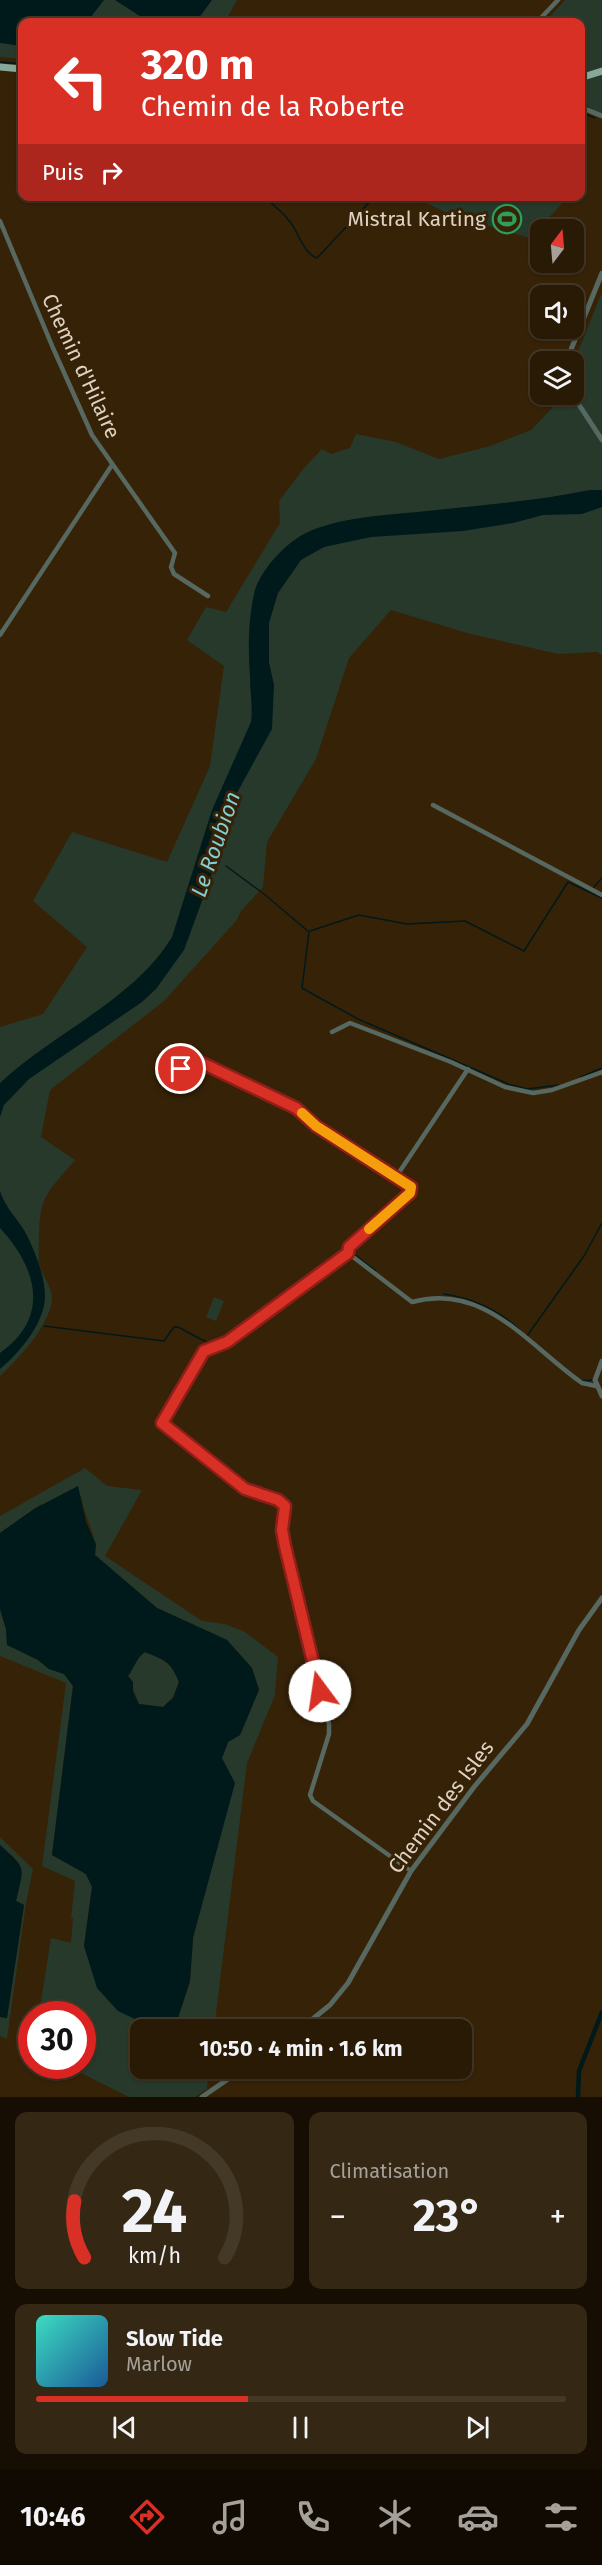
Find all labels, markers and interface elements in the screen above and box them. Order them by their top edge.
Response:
text: 320 m [141,40,254,90]
icon: left [42,42,120,120]
text: Chemin de la Roberte [141,91,405,123]
icon: right [95,156,128,189]
text: Puis [42,159,83,186]
sports icon: Mistral Karting [491,203,523,235]
place label: Mistral Karting [348,206,486,232]
north arrow [530,219,584,273]
map controls [530,219,584,405]
button: sound [530,285,584,339]
street label: Chemin d'Hilaire [36,289,126,443]
button: layers [530,351,584,405]
water label: Le Roubion [185,788,246,901]
pin [155,1043,206,1094]
icon: arrive [164,1052,197,1085]
position arrow [288,1659,352,1723]
street label: Chemin des Isles [383,1735,500,1879]
speed limit sign: 30 [18,2001,96,2079]
text: 10:50 · 4 min · 1.6 km [199,2035,403,2062]
text: Climatisation [330,2159,449,2183]
text: 24 [121,2174,187,2249]
text: 23° [413,2189,483,2243]
text: − [330,2197,346,2237]
text: + [550,2197,566,2237]
text: km/h [128,2243,181,2269]
text: Slow Tide [126,2325,223,2352]
text: Marlow [126,2352,192,2376]
icon: previous [108,2411,141,2444]
icon: pause [284,2411,317,2444]
icon: next [461,2411,494,2444]
icon: directions [126,2496,168,2538]
icon: music [209,2496,251,2538]
icon: phone [292,2496,334,2538]
icon: climate [374,2496,416,2538]
icon: car [457,2496,499,2538]
icon: filters [540,2496,582,2538]
text: 10:46 [20,2501,86,2533]

